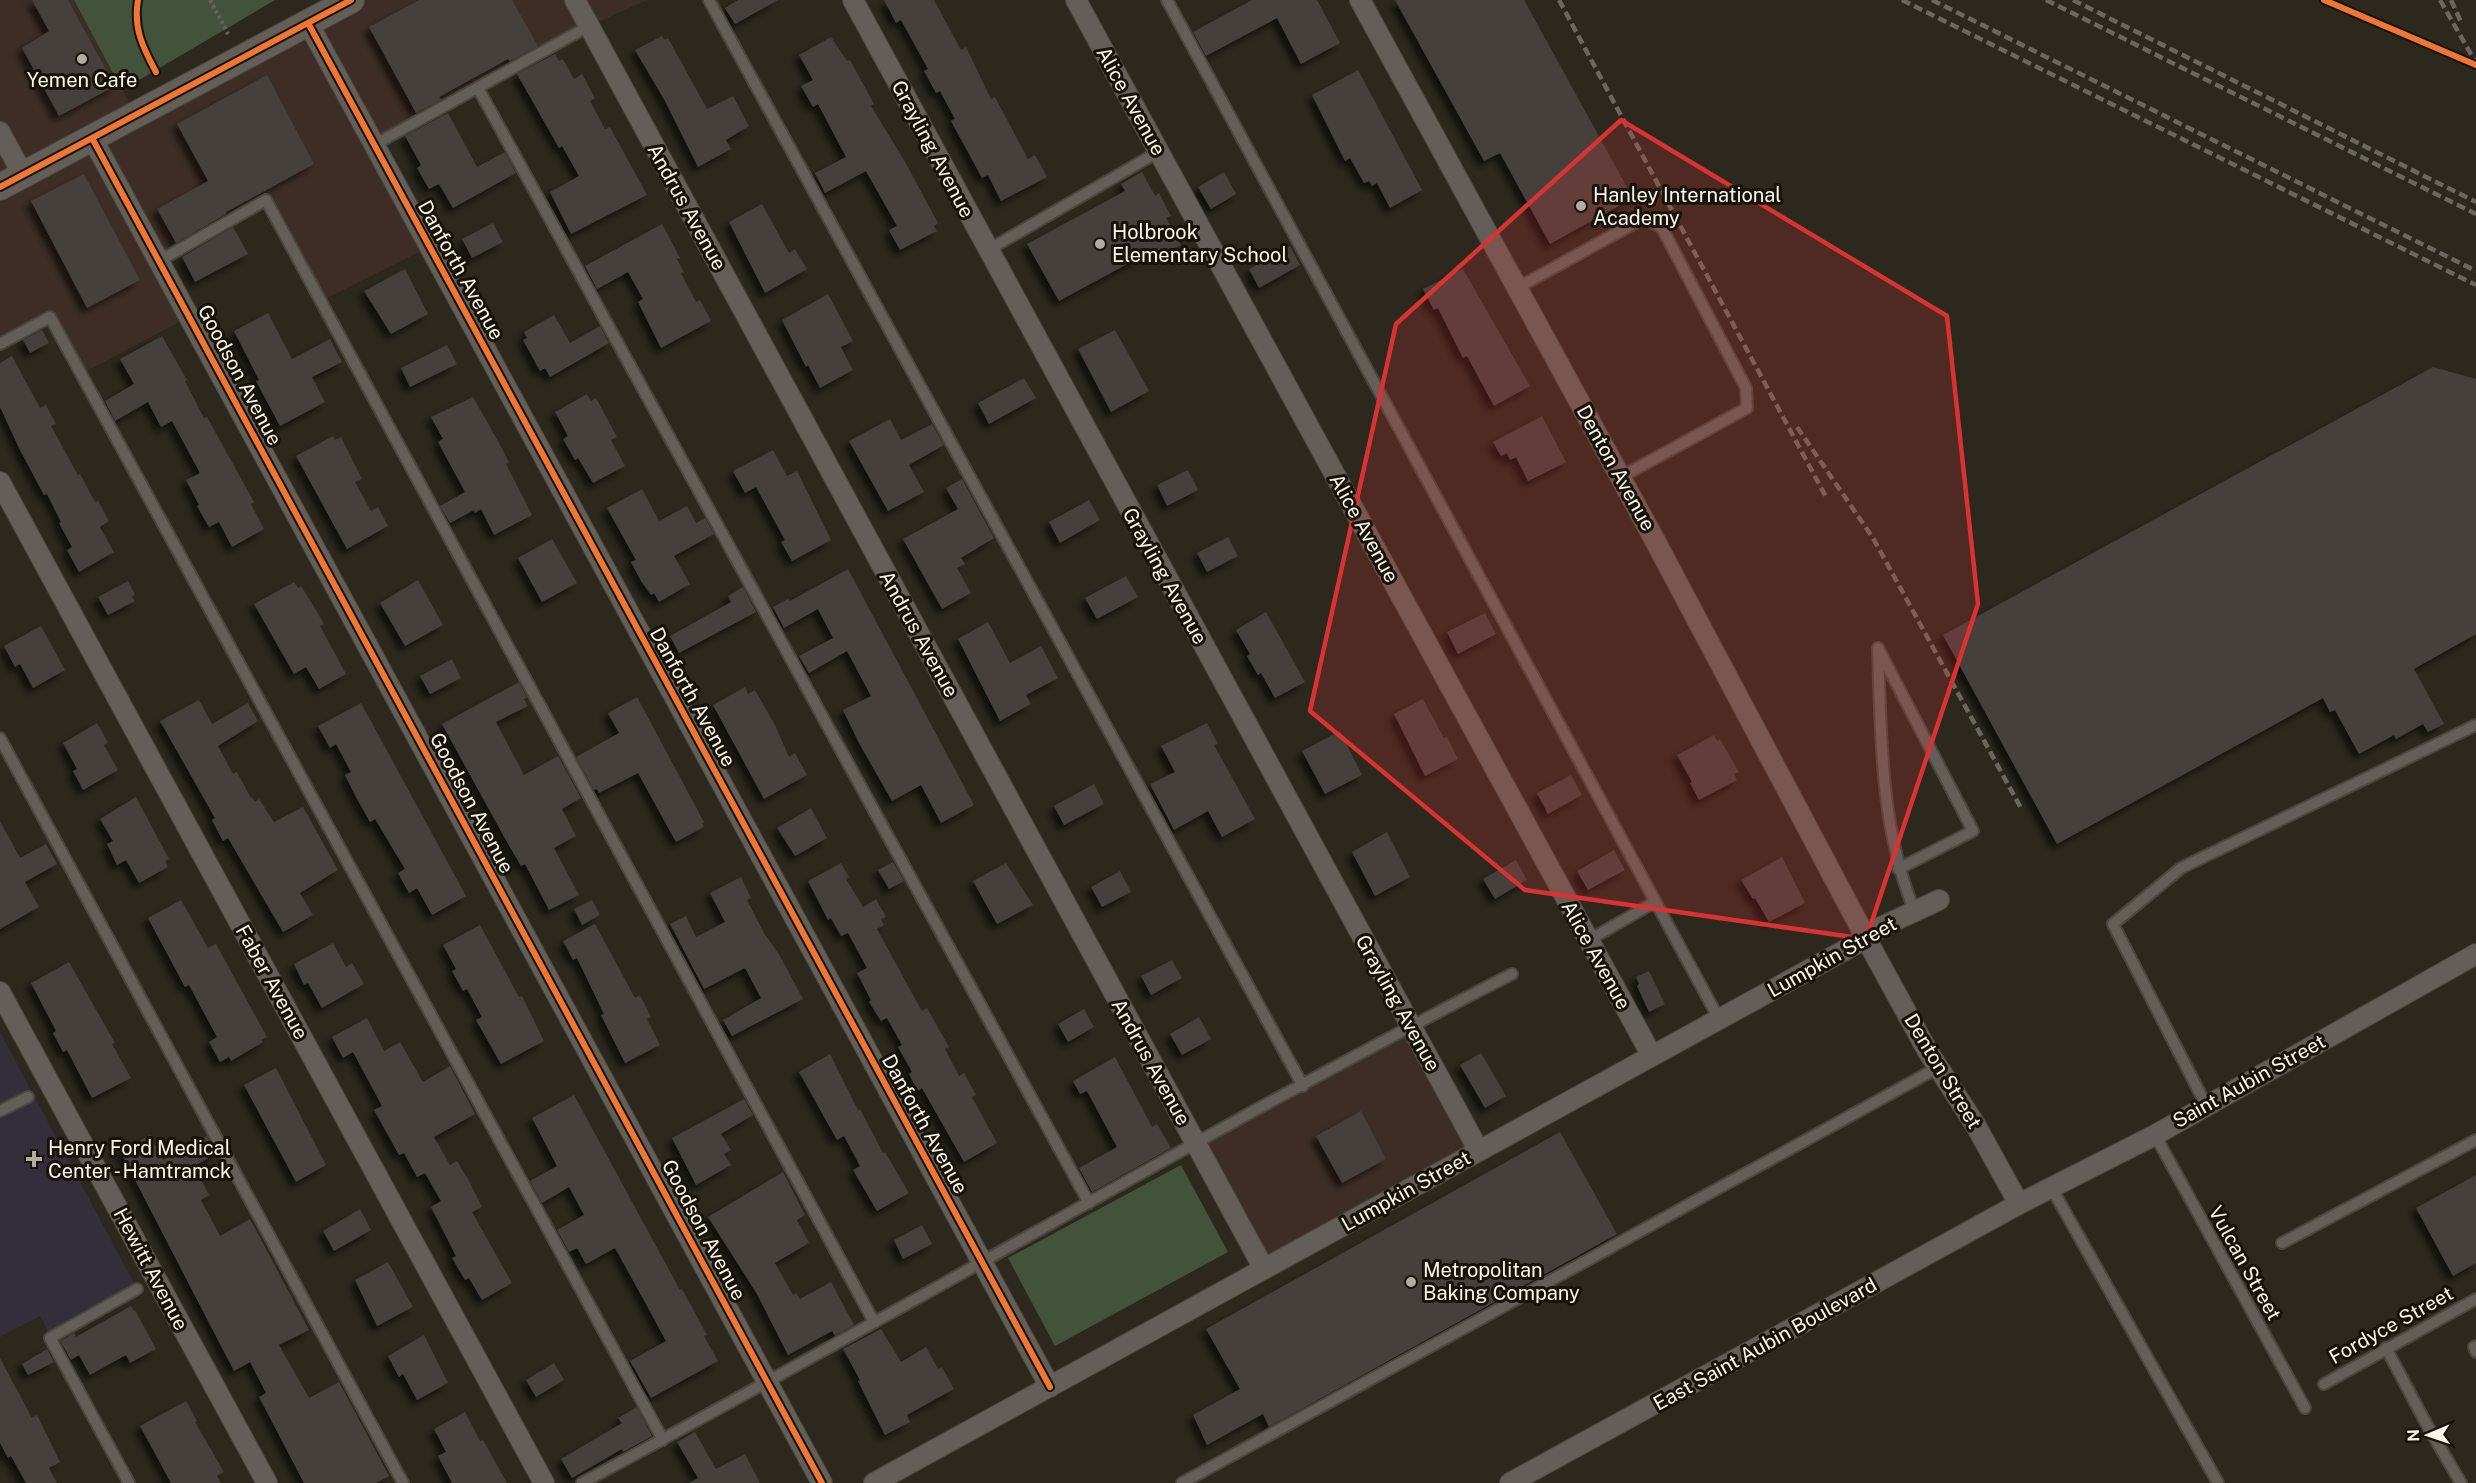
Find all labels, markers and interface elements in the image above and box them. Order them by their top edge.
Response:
street label: Alice Avenue [1091,42,1171,160]
marker: Yemen Cafe [75,52,89,66]
place label: Yemen Cafe [27,68,137,92]
street label: Grayling Avenue [887,76,979,222]
street label: Andrus Avenue [642,140,732,274]
place label: Hanley International Academy [1593,183,1781,230]
street label: Danforth Avenue [413,196,509,344]
marker: Hanley International Academy [1574,199,1588,213]
place label: Holbrook Elementary School [1112,220,1287,267]
marker: Holbrook Elementary School [1093,237,1107,251]
street label: Goodson Avenue [193,301,287,449]
street label: Denton Avenue [1572,401,1660,535]
street label: Alice Avenue [1324,469,1404,587]
street label: Grayling Avenue [1118,504,1212,648]
street label: Andrus Avenue [874,567,964,701]
street label: Danforth Avenue [645,623,741,771]
street label: Goodson Avenue [425,729,519,877]
street label: Alice Avenue [1556,896,1636,1014]
street label: Lumpkin Street [1763,912,1901,1002]
street label: Faber Avenue [231,920,313,1044]
street label: Grayling Avenue [1351,931,1445,1075]
street label: Andrus Avenue [1106,995,1196,1129]
street label: Denton Street [1899,1009,1987,1133]
street label: Saint Aubin Street [2168,1029,2330,1133]
street label: Danforth Avenue [877,1050,973,1198]
place label: Henry Ford Medical Center - Hamtramck [48,1136,231,1183]
street label: Lumpkin Street [1337,1146,1475,1236]
marker: Henry Ford Medical Center - Hamtramck [25,1150,43,1168]
street label: Goodson Avenue [657,1156,751,1304]
street label: Vulcan Street [2204,1201,2286,1325]
street label: Hewitt Avenue [109,1204,193,1334]
place label: Metropolitan Baking Company [1423,1258,1580,1305]
street label: East Saint Aubin Boulevard [1649,1272,1881,1416]
marker: Metropolitan Baking Company [1404,1275,1418,1289]
street label: Fordyce Street [2325,1281,2457,1369]
north arrow [2398,1405,2458,1465]
text: N [2404,1429,2423,1442]

